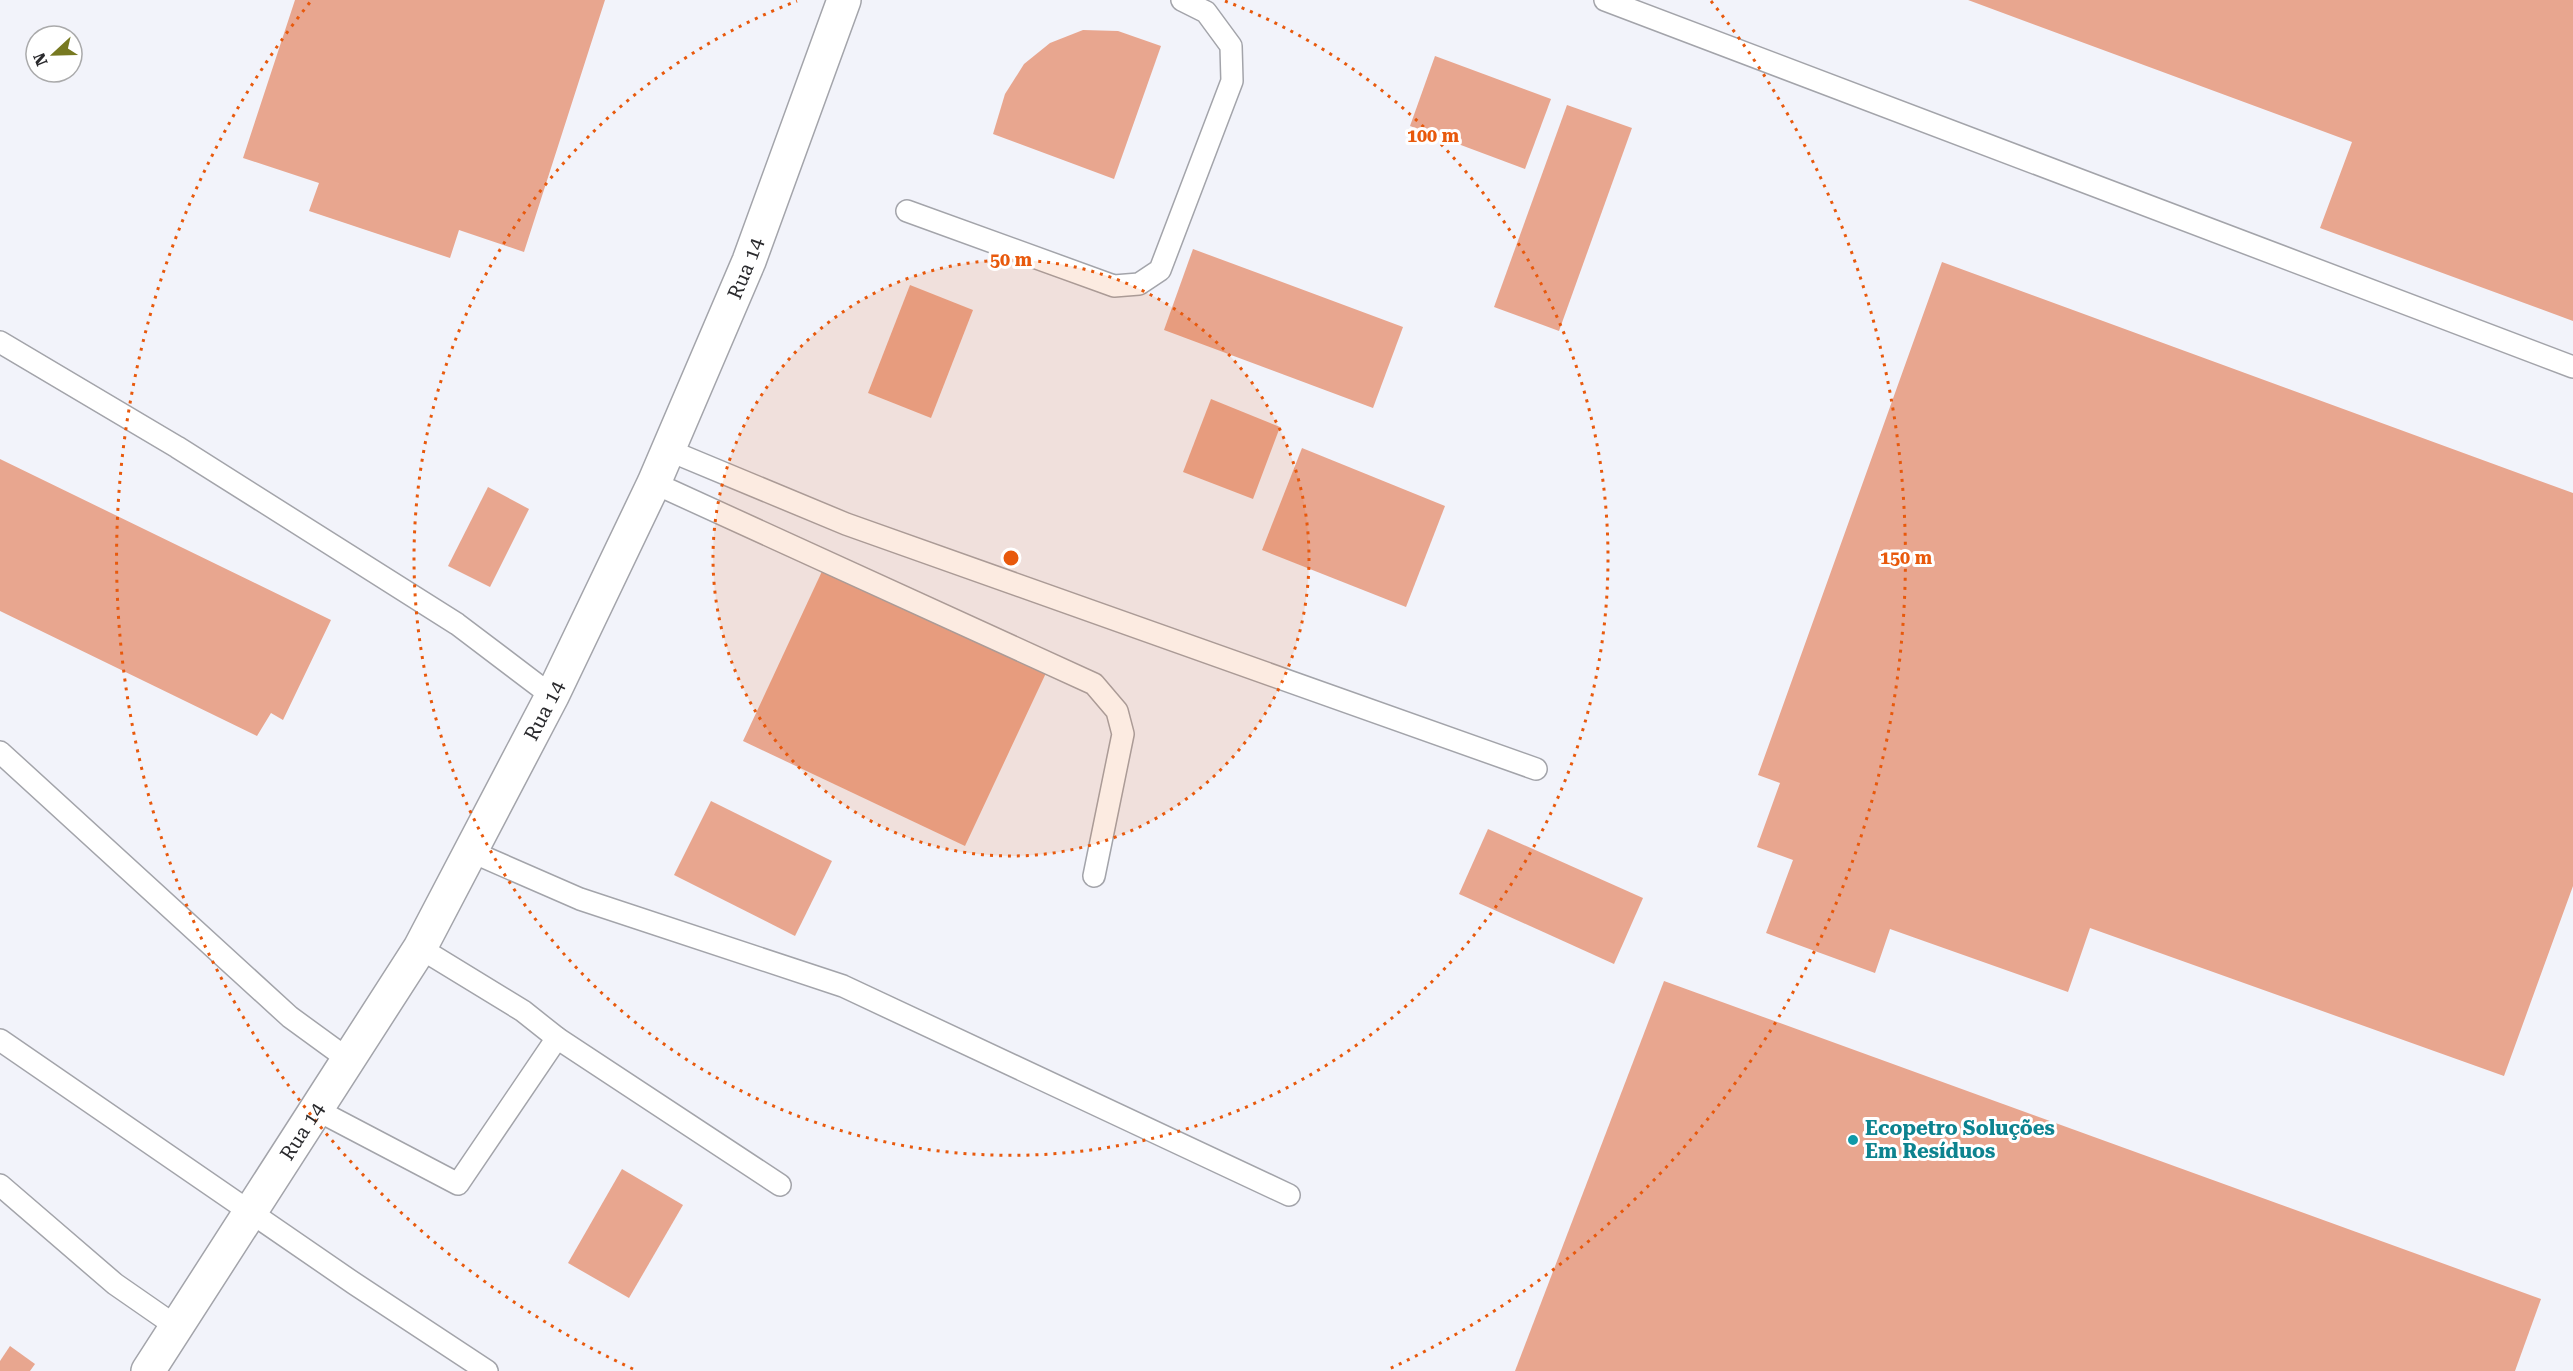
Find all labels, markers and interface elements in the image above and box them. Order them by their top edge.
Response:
north arrow [24,24,84,84]
text: N [29,50,52,69]
text: 100 m [1407,125,1460,146]
street label: Rua 14 [722,233,769,303]
text: 50 m [990,249,1033,270]
text: 150 m [1880,547,1933,568]
centre of rings [1001,548,1021,568]
street label: Rua 14 [519,676,570,745]
street label: Rua 14 [275,1097,330,1165]
place label: Ecopetro Soluções Em Resíduos [1865,1116,2055,1163]
marker: Ecopetro Soluções Em Resíduos [1846,1133,1860,1147]

